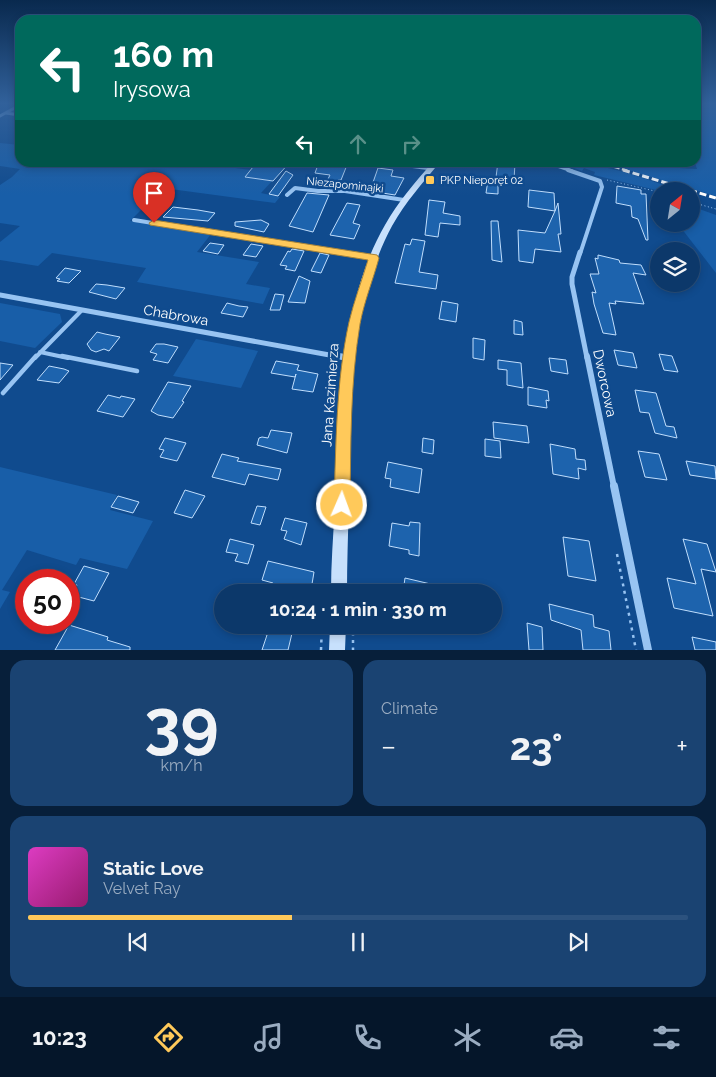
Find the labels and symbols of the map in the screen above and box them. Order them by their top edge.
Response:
pin [133,172,175,223]
street label: Niezapominajki [306,174,384,196]
marker: PKP Nieporęt 02 [424,174,436,186]
place label: PKP Nieporęt 02 [440,174,523,187]
north arrow [650,182,700,232]
street label: Chabrowa [142,301,210,329]
street label: Jana Kazimierza [318,343,342,447]
street label: Dworcowa [590,348,620,418]
position arrow [315,478,367,530]
speed limit sign: 50 [15,569,80,634]

